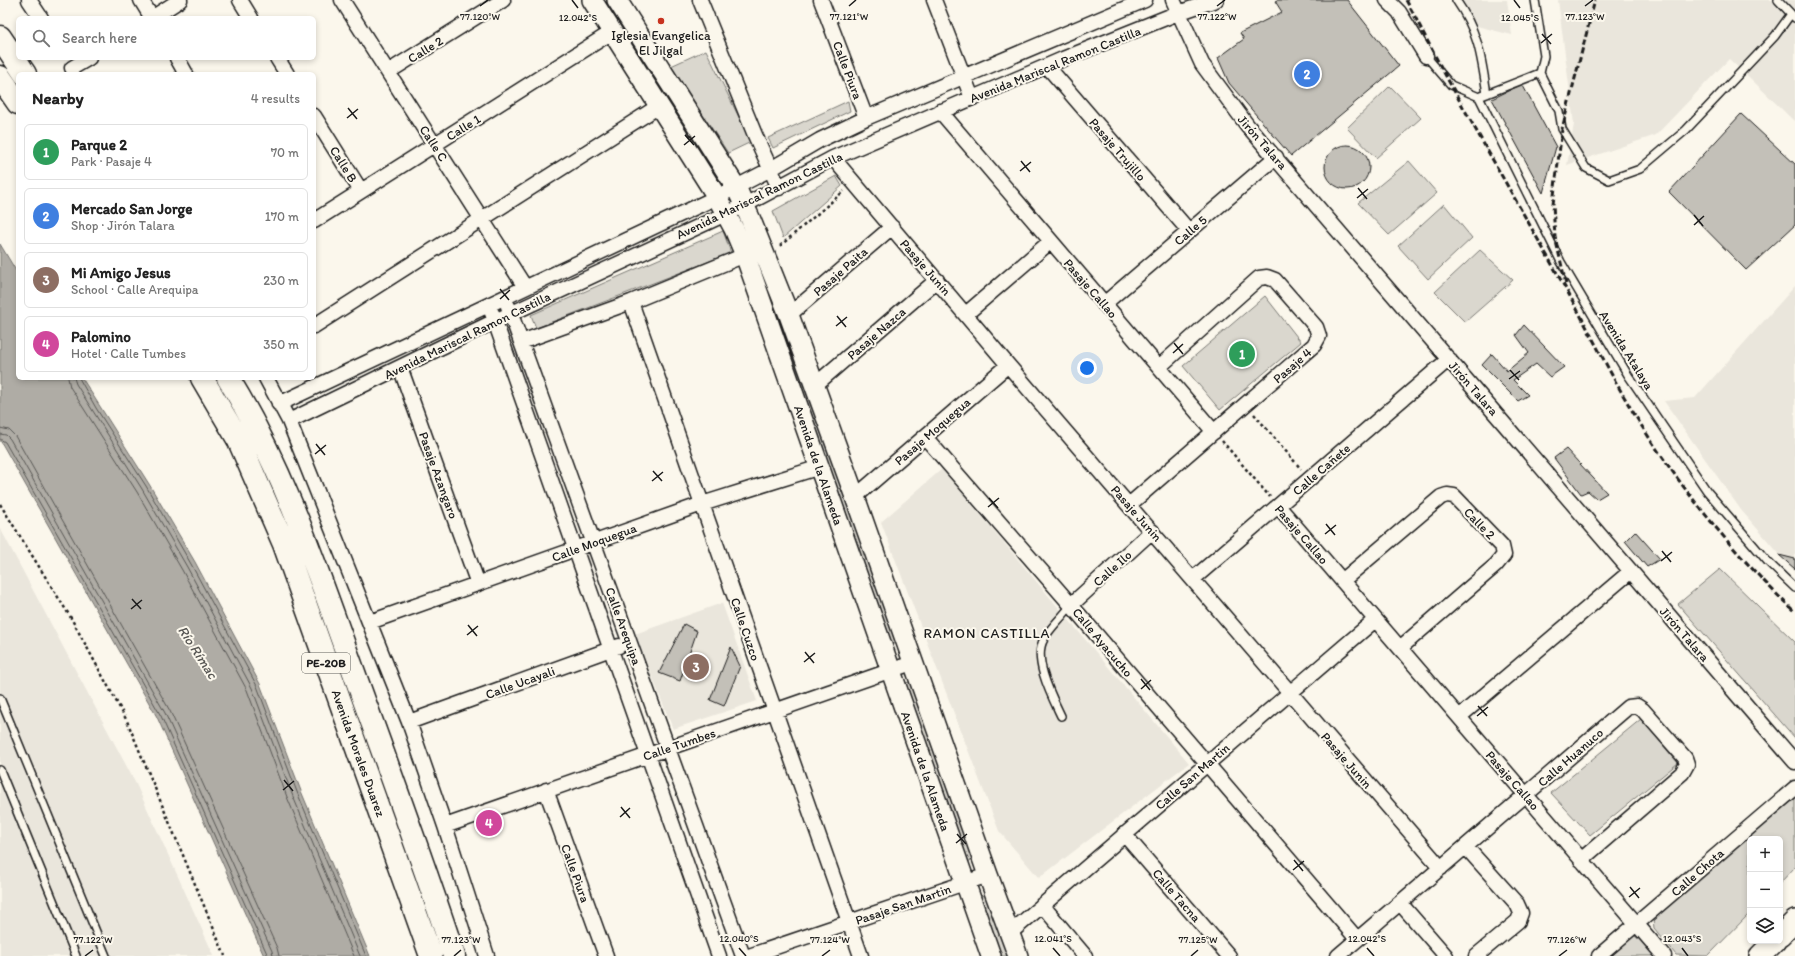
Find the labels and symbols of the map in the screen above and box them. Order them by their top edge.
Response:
text: 77.120°W [460,10,500,23]
text: 77.121°W [830,10,869,23]
text: 77.122°W [1197,10,1237,23]
text: 77.123°W [1565,10,1605,23]
text: 12.042°S [559,11,598,24]
text: 12.045°S [1501,11,1540,24]
marker: Iglesia Evangelica El Jilgal [656,16,666,26]
street label: Avenida Mariscal Ramon Castilla [968,23,1143,106]
place label: Iglesia Evangelica El Jilgal [611,28,711,58]
street label: Calle 2 [405,33,446,66]
street label: Calle Piura [830,39,866,102]
pin: 2 [1294,59,1320,89]
street label: Calle 1 [443,111,483,144]
street label: Jirón Talara [1235,112,1291,173]
street label: Pasaje Trujillo [1086,115,1149,184]
street label: Calle C [416,122,451,164]
street label: Calle B [327,143,360,185]
street label: Avenida Mariscal Ramon Castilla [674,148,845,242]
street label: Calle 5 [1171,212,1210,249]
street label: Pasaje Junin [897,236,955,299]
street label: Pasaje Paita [810,244,871,299]
street label: Pasaje Callao [1061,256,1121,321]
street label: Avenida Mariscal Ramon Castilla [382,288,553,382]
street label: Pasaje Nazca [844,304,909,363]
street label: Avenida Atalaya [1596,308,1657,393]
pin: 1 [1229,339,1255,369]
street label: Pasaje 4 [1270,344,1315,386]
your location [1077,358,1097,378]
street label: Jirón Talara [1446,358,1502,419]
street label: Pasaje Moquegua [891,394,974,468]
street label: Avenida de la Alameda [791,403,846,528]
street label: Pasaje Azangaro [416,430,461,521]
street label: Calle Cañete [1289,440,1353,498]
street label: Pasaje Junin [1108,482,1166,545]
street label: Pasaje Callao [1272,502,1332,567]
street label: Calle 2 [1461,504,1498,542]
street label: Calle Moquegua [550,520,639,565]
street label: Calle Ilo [1090,547,1135,590]
street label: Calle Arequipa [603,585,645,667]
street label: Calle Cuzco [728,596,763,663]
street label: Jirón Talara [1657,604,1713,665]
street label: Calle Ayacucho [1069,605,1136,680]
water label: Río Rímac [174,623,222,683]
district label: RAMON CASTILLA [923,625,1051,642]
pin: 3 [683,652,709,682]
road number: PE-20B [302,653,350,673]
street label: Calle Ucayali [483,663,557,702]
street label: Avenida Morales Duarez [329,688,389,819]
street label: Avenida de la Alameda [898,709,953,834]
street label: Calle Tumbes [641,725,718,764]
street label: Calle Huanuco [1535,725,1606,790]
street label: Pasaje Junin [1318,729,1376,792]
street label: Calle San Martin [1152,740,1233,813]
street label: Pasaje Callao [1483,748,1543,813]
pin: 4 [476,808,502,838]
street label: Calle Piura [558,842,593,905]
street label: Calle Chota [1668,845,1727,899]
street label: Calle Tacna [1149,866,1204,925]
street label: Pasaje San Martin [853,881,954,928]
text: 12.040°S [719,932,759,945]
text: 12.041°S [1034,932,1072,945]
text: 12.042°S [1348,932,1387,945]
text: 12.043°S [1663,932,1702,945]
text: 77.122°W [73,933,113,946]
text: 77.123°W [441,933,481,946]
text: 77.124°W [810,933,850,946]
text: 77.125°W [1178,933,1218,946]
text: 77.126°W [1547,933,1587,946]

